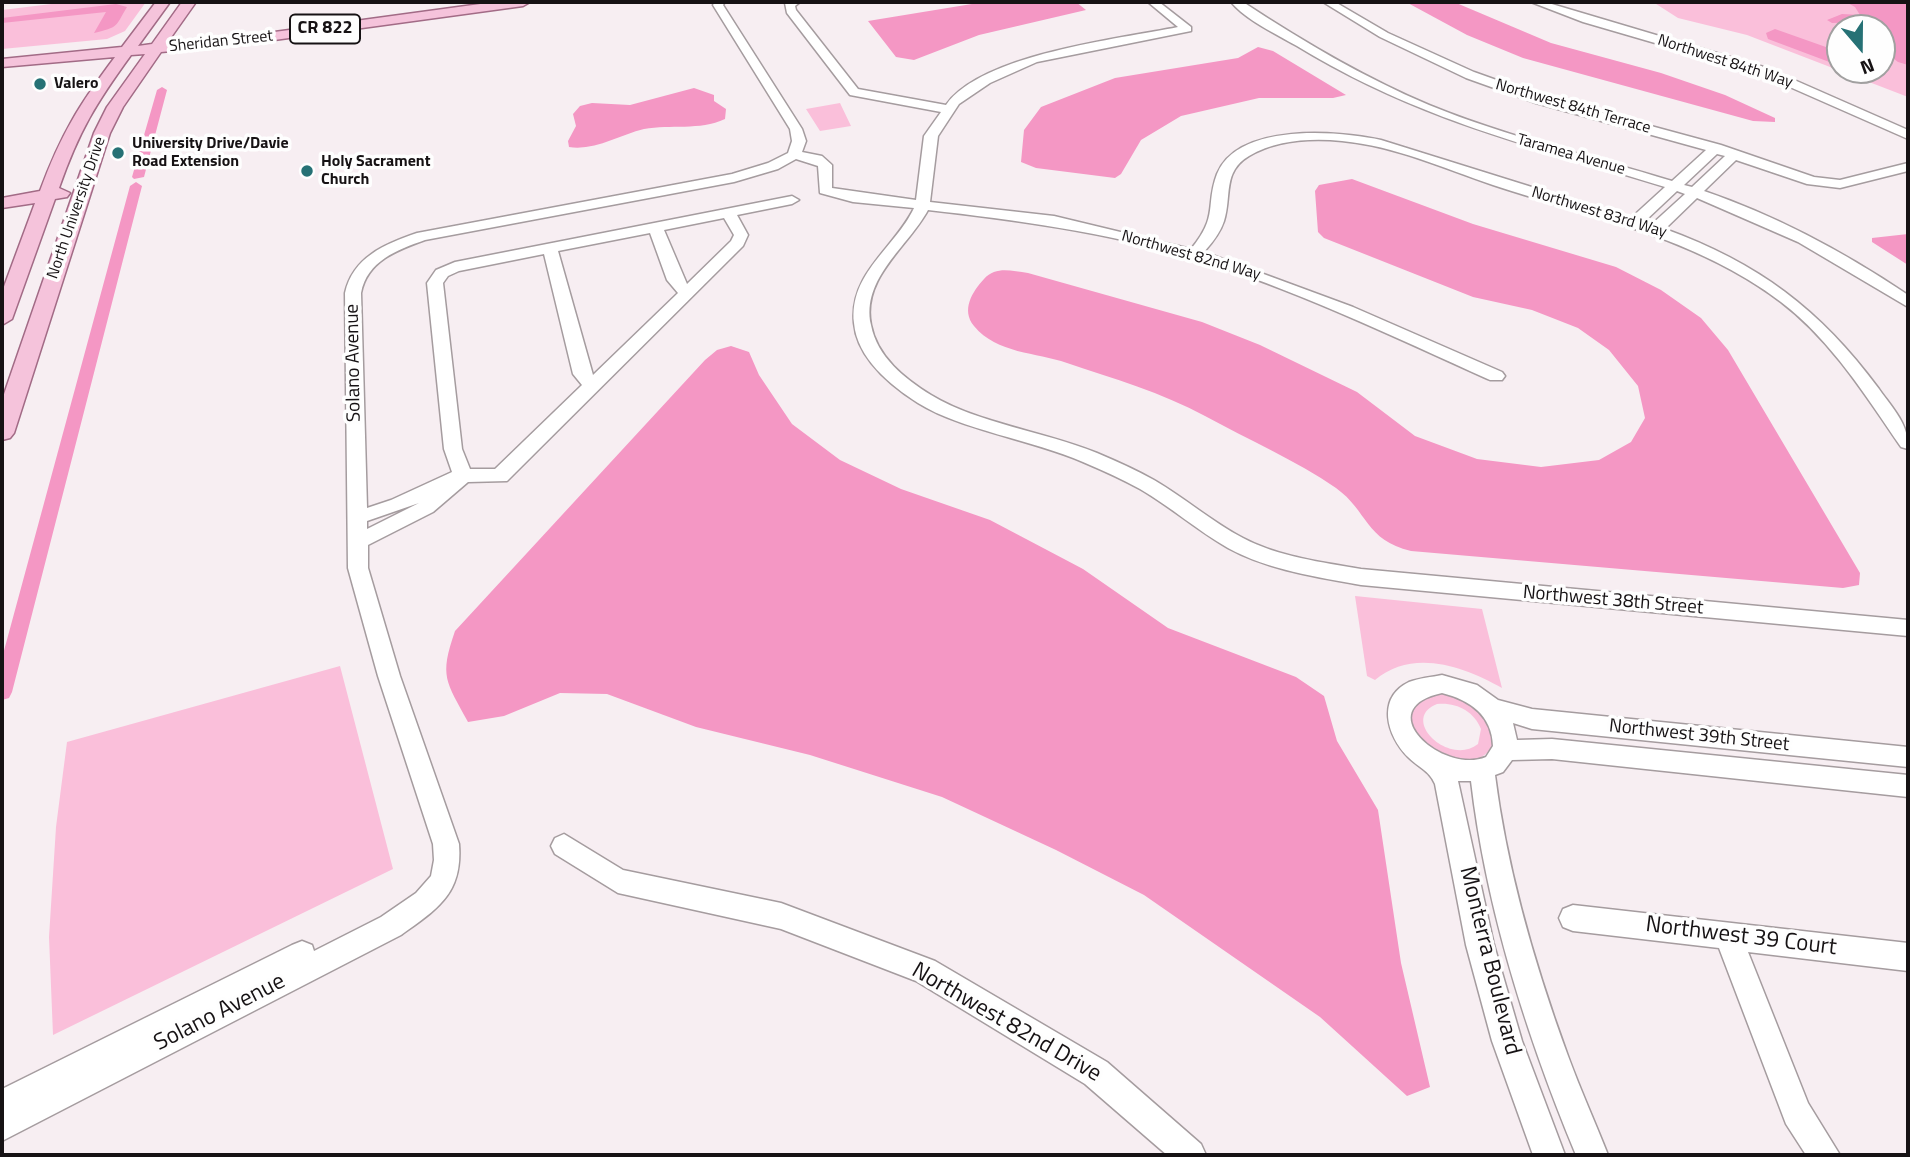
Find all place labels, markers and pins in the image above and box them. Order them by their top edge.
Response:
place label: Valero [54,74,98,94]
marker: Valero [32,76,48,92]
place label: University Drive/Davie Road Extension [132,134,289,172]
marker: University Drive/Davie Road Extension [110,145,126,161]
place label: Holy Sacrament Church [321,152,430,190]
marker: Holy Sacrament Church [299,163,315,179]

